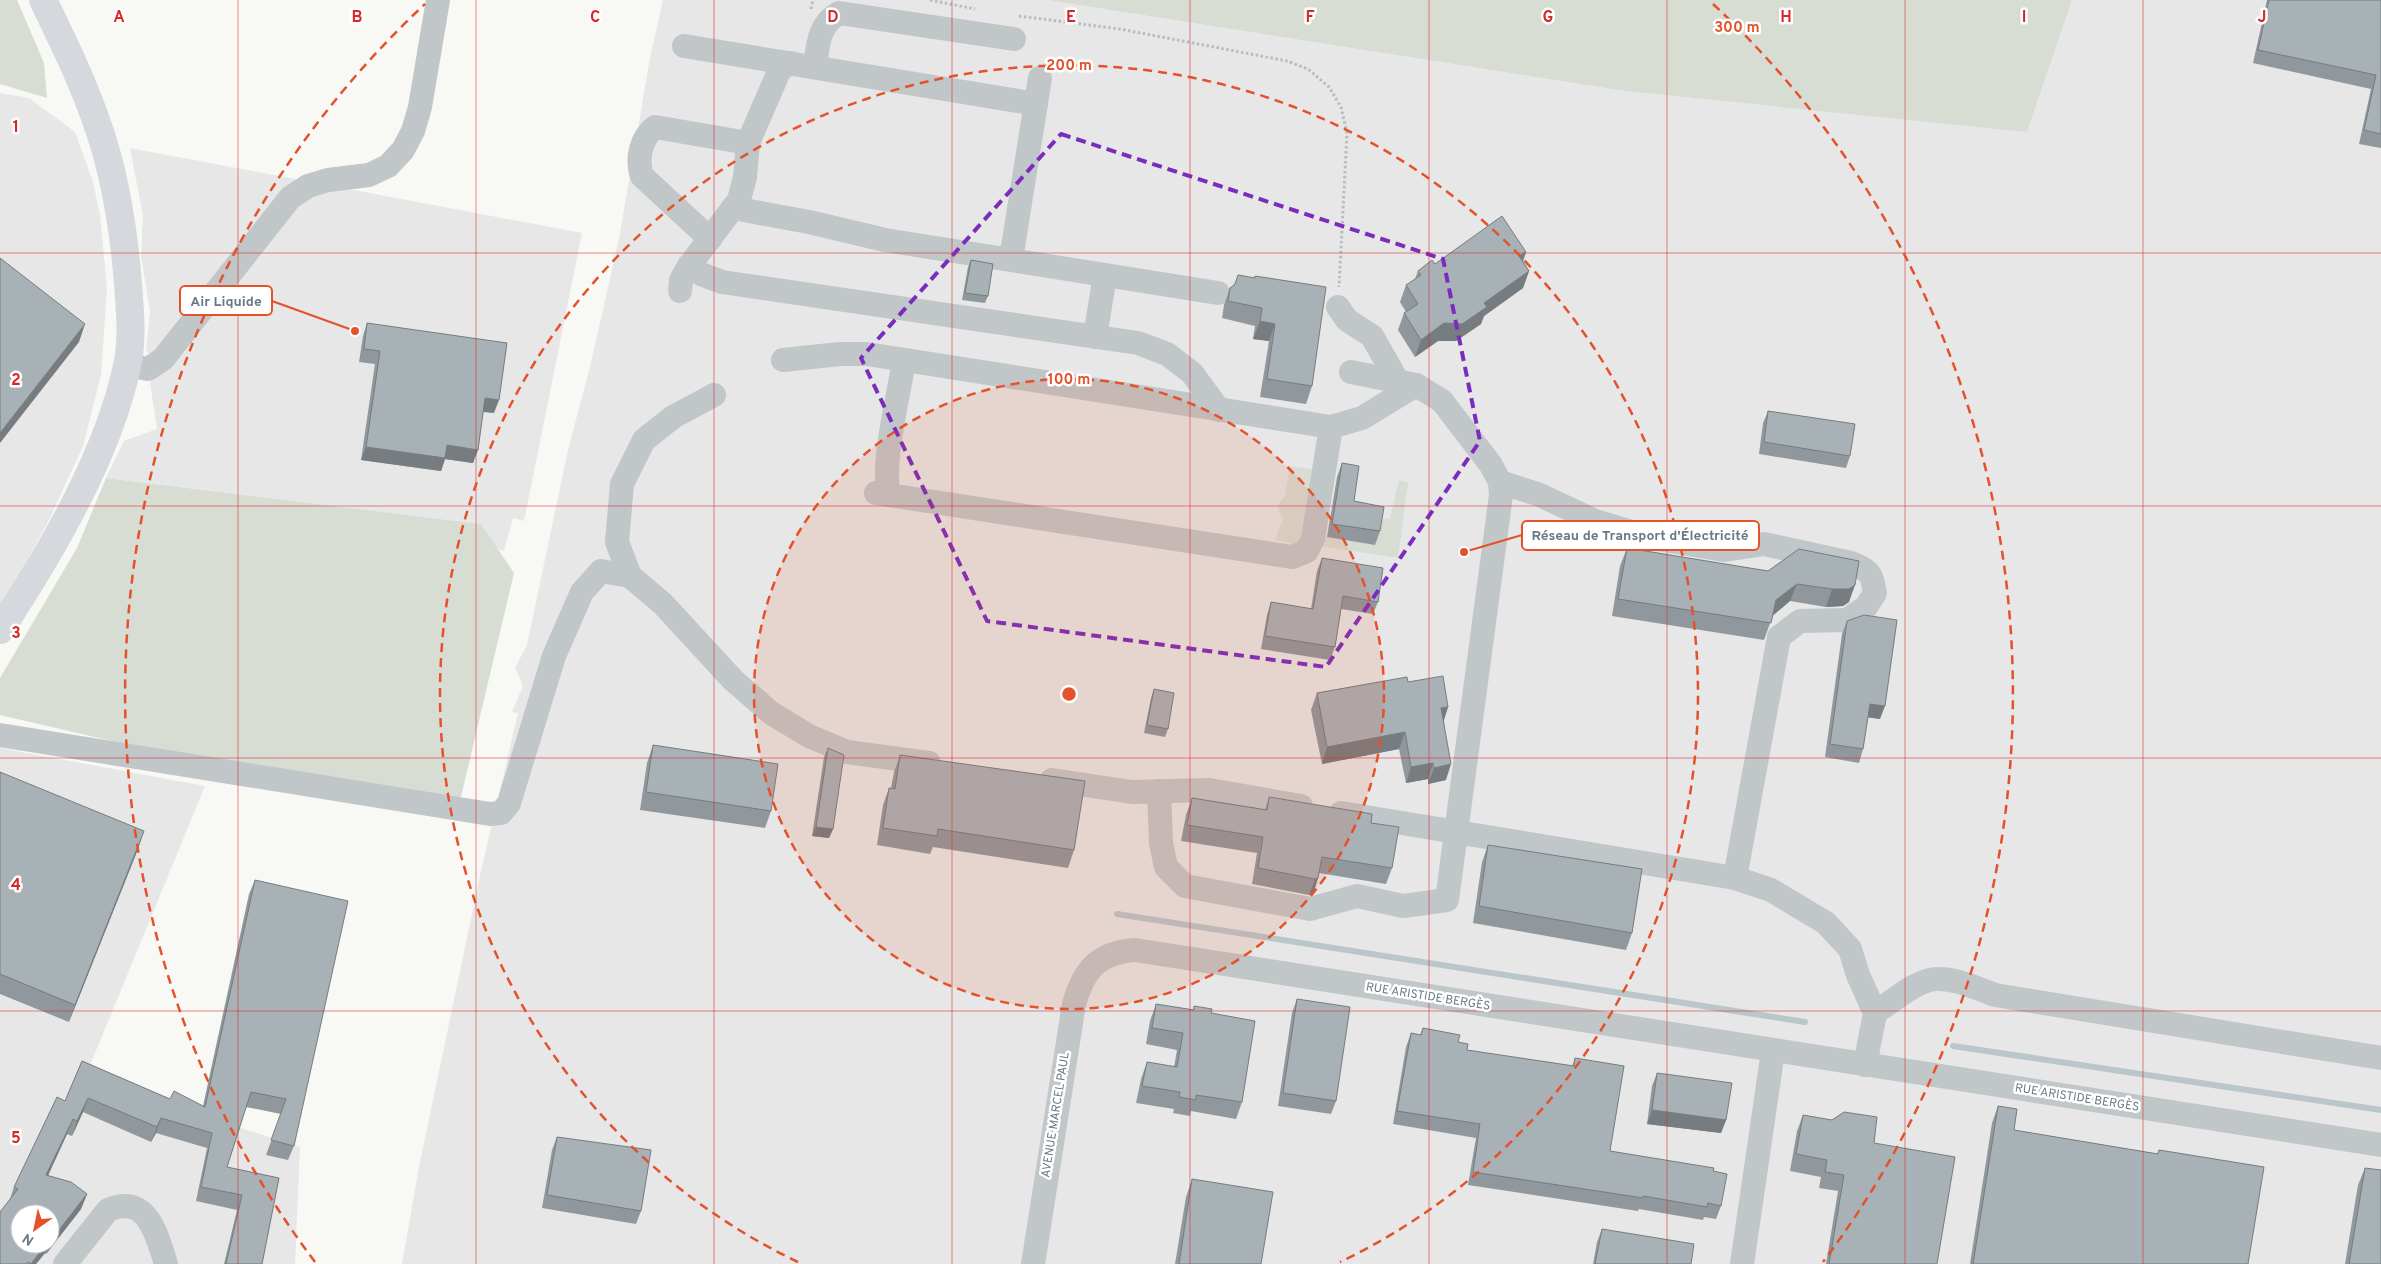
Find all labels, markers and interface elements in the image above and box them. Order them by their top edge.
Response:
text: A [113,8,125,28]
text: B [351,8,363,28]
text: C [590,8,600,28]
text: D [827,8,839,28]
text: E [1066,8,1076,28]
text: F [1305,8,1315,28]
text: G [1543,8,1553,28]
text: H [1780,8,1792,28]
text: I [2022,8,2026,28]
text: J [2258,8,2266,28]
text: 300 m [1714,19,1760,38]
text: 200 m [1046,57,1092,76]
text: 1 [13,118,19,138]
callout: Air Liquide [180,286,272,315]
text: Air Liquide [190,294,262,311]
text: 2 [11,371,21,391]
text: 100 m [1048,371,1090,390]
callout: Réseau de Transport d'Électricité [1522,521,1759,550]
text: Réseau de Transport d'Électricité [1532,527,1749,545]
text: 3 [11,624,21,644]
centre of rings [1060,685,1078,703]
text: 4 [11,876,21,896]
street label: RUE ARISTIDE BERGÈS [1365,979,1491,1015]
street label: AVENUE MARCEL PAUL [1038,1051,1074,1179]
street label: RUE ARISTIDE BERGÈS [2014,1080,2140,1116]
text: 5 [11,1129,21,1149]
north arrow [10,1204,60,1254]
text: N [20,1229,38,1249]

